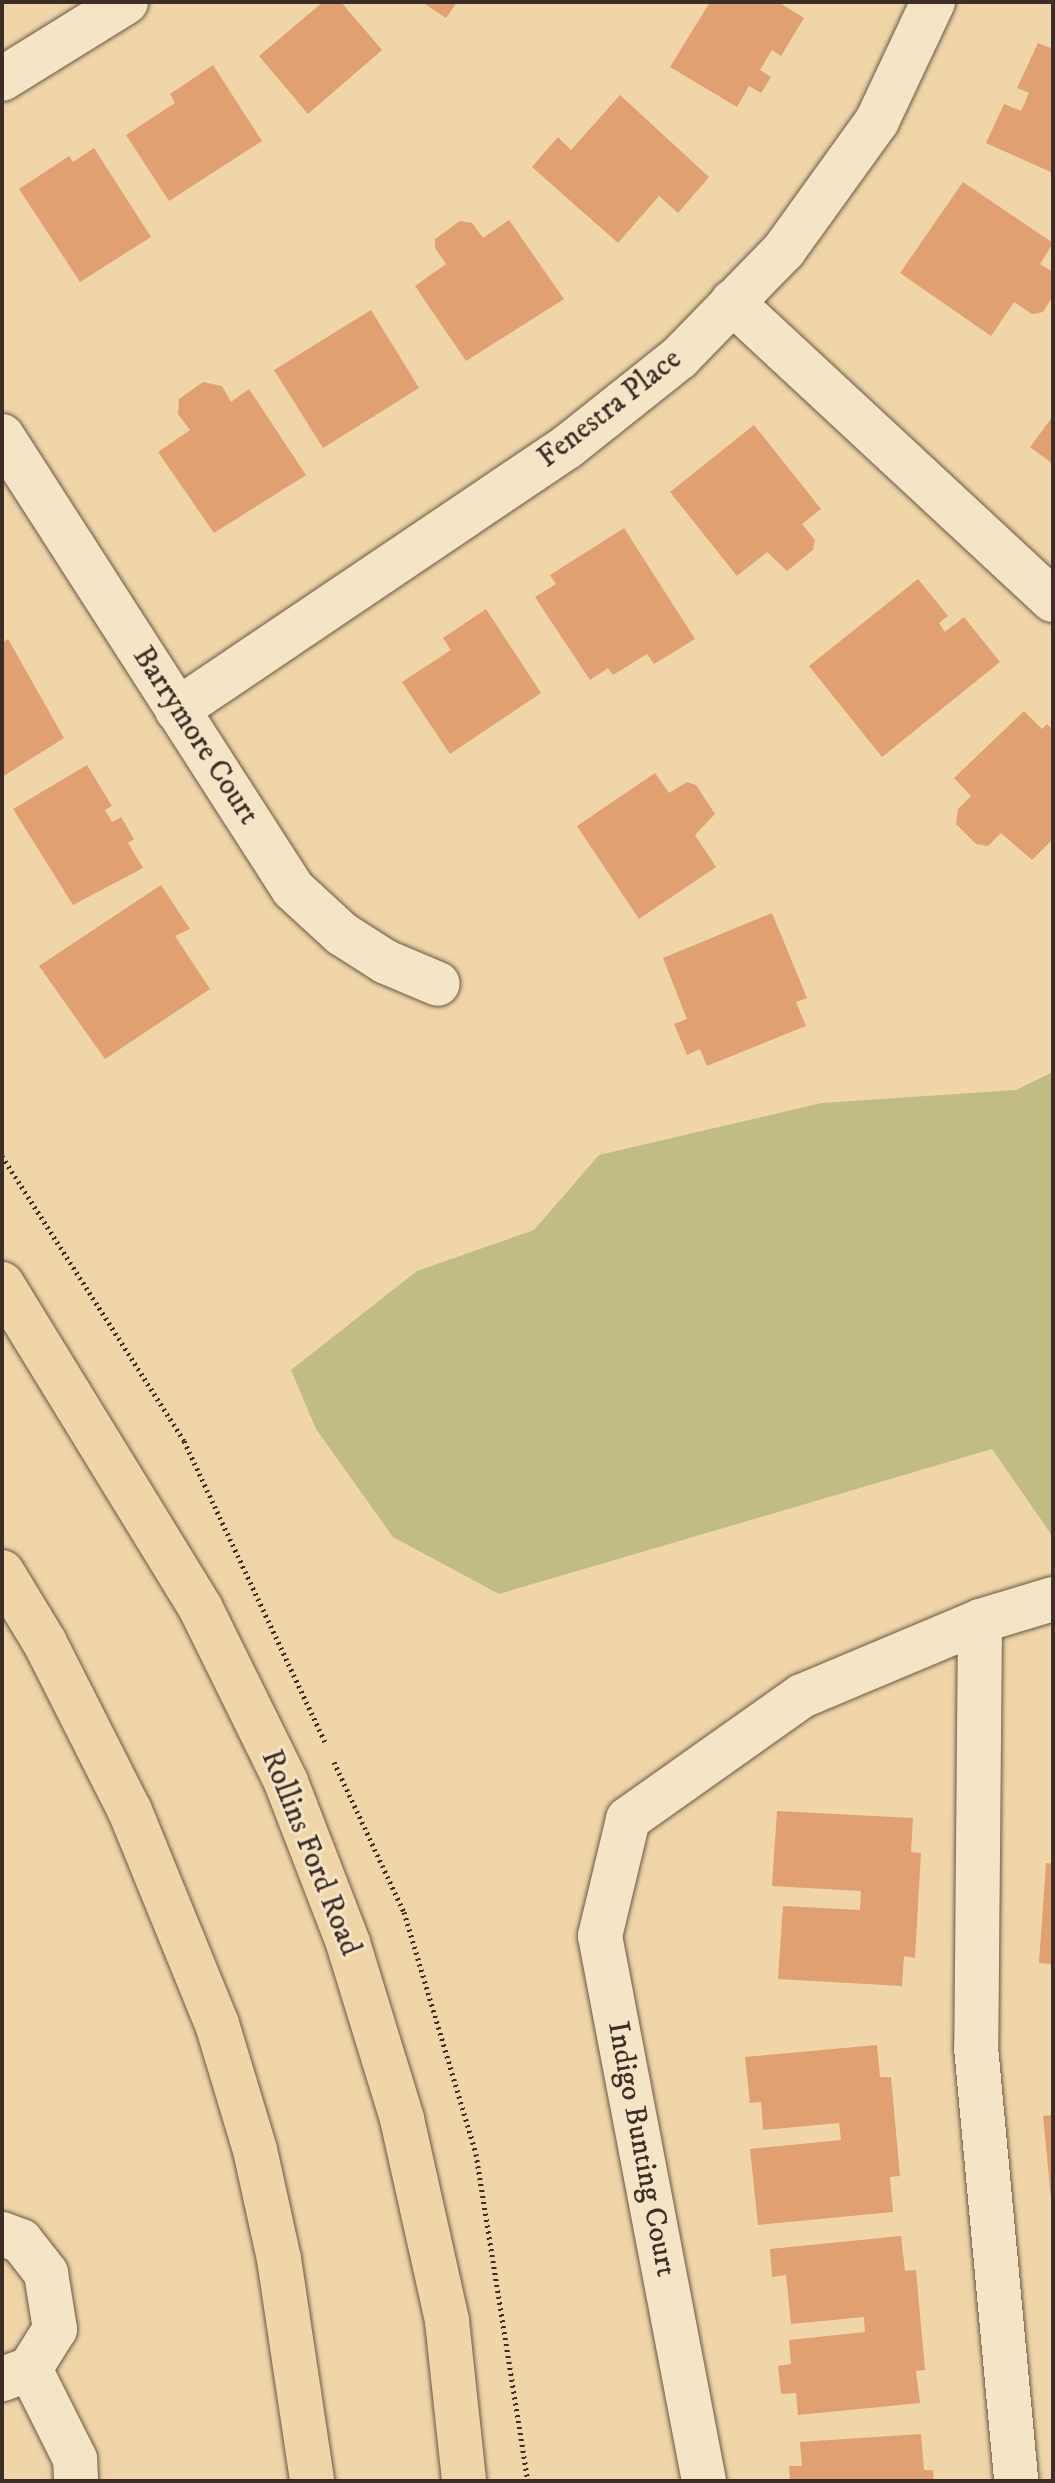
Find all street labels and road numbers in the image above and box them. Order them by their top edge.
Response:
street label: Fenestra Place [531,342,689,476]
street label: Barrymore Court [124,640,266,832]
street label: Rollins Ford Road [252,1745,368,1961]
street label: Indigo Bunting Court [599,2018,683,2280]

